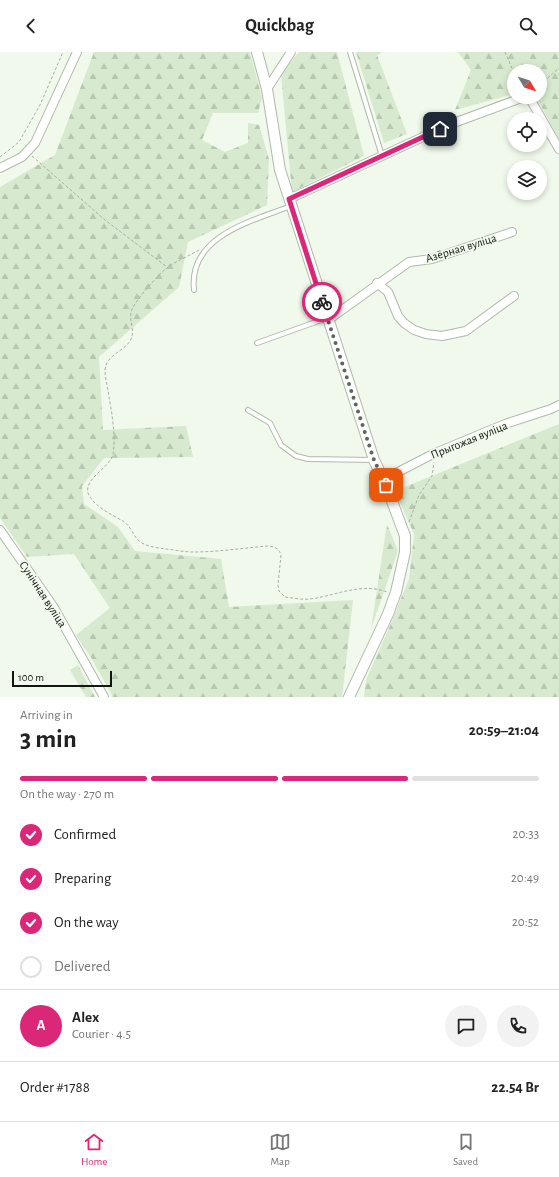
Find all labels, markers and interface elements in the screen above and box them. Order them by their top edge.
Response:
icon: back [20,15,42,37]
icon: search [517,15,539,37]
text: Quickbag [245,17,314,35]
north arrow [507,64,547,104]
map controls [507,64,547,200]
pin [423,112,457,146]
button: locate [507,112,547,152]
icon: home [429,118,451,140]
button: layers [507,160,547,200]
street label: Азёрная вуліца [424,231,499,265]
courier [302,282,342,322]
icon: bike [311,291,333,313]
street label: Прыгожая вуліца [429,419,510,462]
pin [369,468,403,502]
icon: bag [375,474,397,496]
street label: Сунічная вуліца [16,559,69,630]
scale bar [12,669,112,688]
text: 100 m [18,672,44,683]
text: Arriving in [20,709,73,722]
text: 20:59–21:04 [469,723,539,738]
text: 3 min [20,726,77,752]
text: On the way · 270 m [20,788,114,801]
icon: check [20,824,42,846]
text: Confirmed [54,827,116,842]
text: 20:33 [513,828,539,841]
icon: check [20,868,42,890]
text: Preparing [54,871,111,886]
text: 20:49 [511,872,539,885]
icon: check [20,912,42,934]
text: On the way [54,915,119,930]
text: 20:52 [512,916,539,929]
text: Delivered [54,959,111,974]
button: chat [445,1005,487,1047]
button: phone [497,1005,539,1047]
text: Alex [72,1010,99,1025]
text: A [36,1018,46,1033]
text: Courier · 4.5 [72,1028,131,1041]
text: Order #1788 [20,1080,90,1095]
text: 22.54 Br [491,1080,539,1095]
tab: Home [81,1131,107,1168]
tab: Map [269,1131,291,1168]
tab: Saved [453,1131,478,1168]

